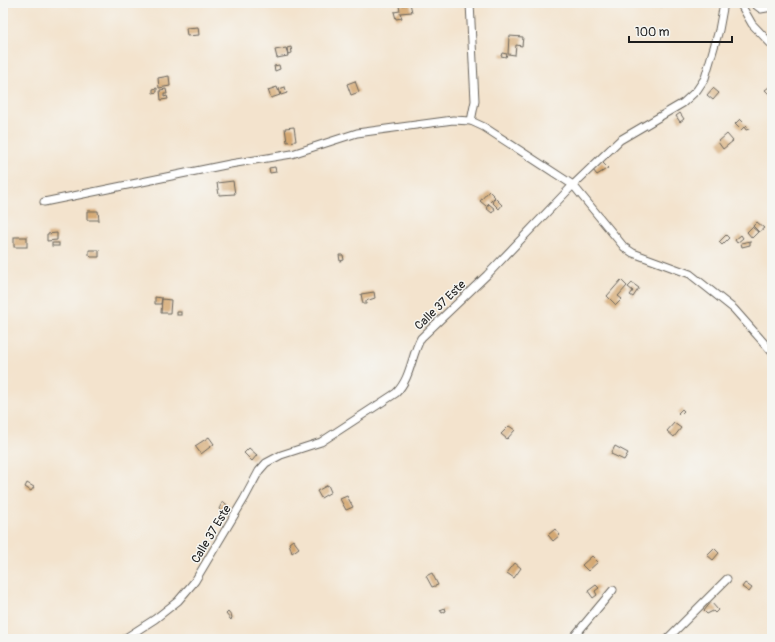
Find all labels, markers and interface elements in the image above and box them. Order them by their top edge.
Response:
scale bar [629,18,732,44]
text: 100 m [635,25,670,40]
street label: Calle 37 Este [412,277,469,333]
street label: Calle 37 Este [188,502,235,566]

